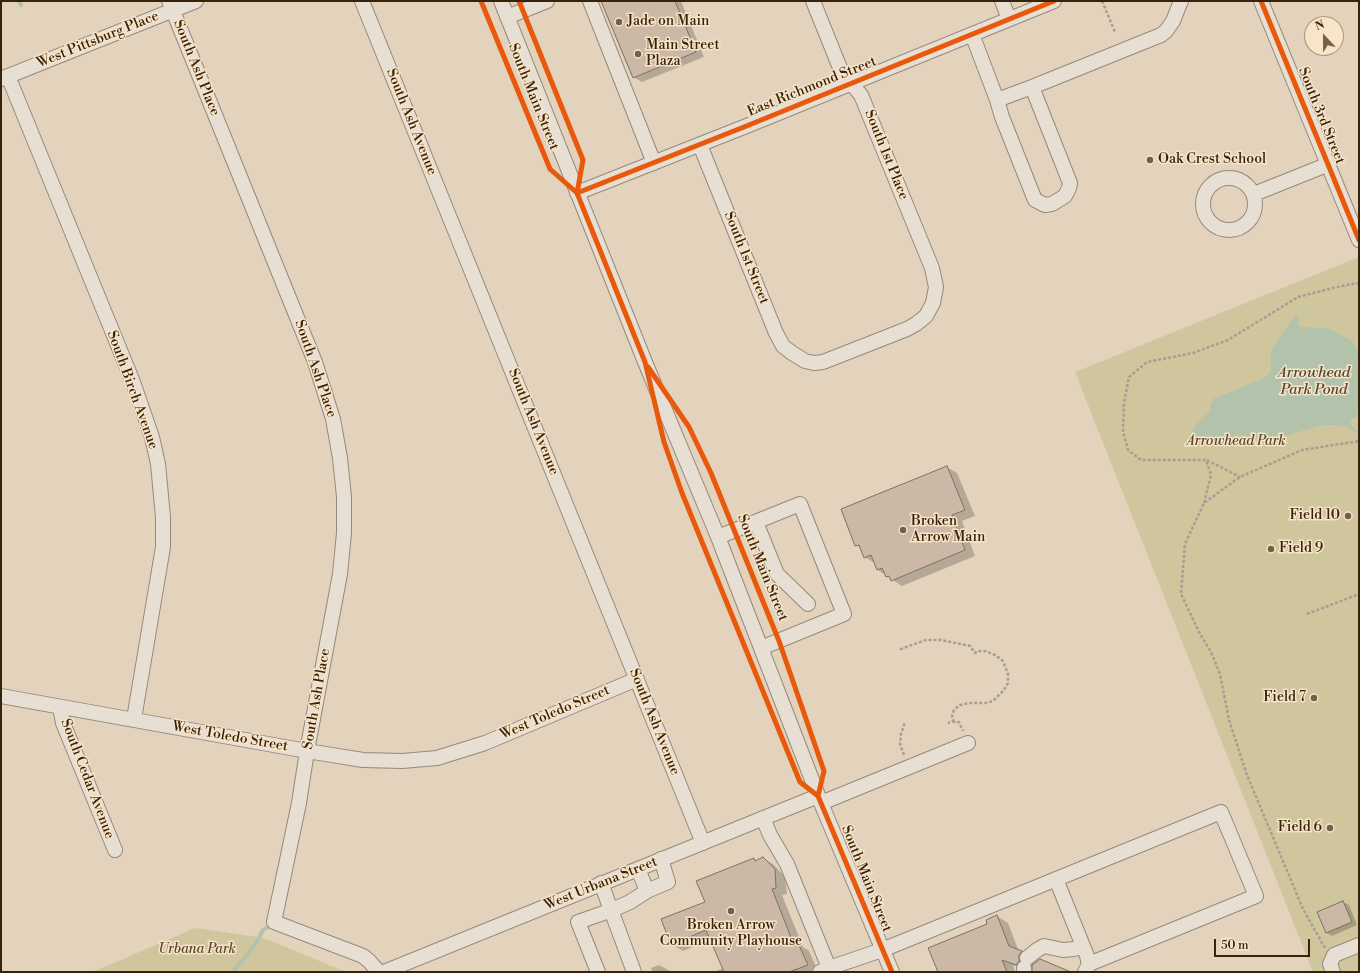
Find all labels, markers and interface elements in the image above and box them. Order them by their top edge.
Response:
street label: West Pittsburg Place [35,8,161,72]
place label: Jade on Main [627,14,709,30]
north arrow [1304,16,1344,56]
marker: Jade on Main [614,17,624,27]
street label: South Ash Place [169,18,223,118]
text: N [1313,18,1327,34]
place label: Main Street Plaza [646,38,719,70]
street label: South Main Street [504,41,562,153]
marker: Main Street Plaza [633,49,643,59]
street label: East Richmond Street [745,53,879,121]
street label: South 3rd Street [1294,65,1348,167]
street label: South Ash Avenue [382,66,440,178]
street label: South 1st Place [860,108,912,202]
place label: Oak Crest School [1158,152,1266,168]
marker: Oak Crest School [1145,155,1155,165]
street label: South 1st Street [720,209,772,307]
street label: South Ash Place [290,318,340,420]
street label: South Birch Avenue [103,328,161,452]
water label: Arrowhead Park Pond [1278,364,1350,399]
street label: South Ash Avenue [504,366,562,478]
park label: Arrowhead Park [1186,434,1286,450]
place label: Field 10 [1289,508,1340,524]
marker: Field 10 [1343,511,1353,521]
street label: South Main Street [733,512,791,624]
place label: Broken Arrow Main [911,514,985,546]
marker: Broken Arrow Main [898,525,908,535]
place label: Field 9 [1279,541,1323,557]
marker: Field 9 [1266,544,1276,554]
street label: South Ash Place [300,647,334,751]
street label: South Ash Avenue [625,666,683,778]
street label: West Toledo Street [498,682,612,744]
place label: Field 7 [1263,690,1306,706]
marker: Field 7 [1309,693,1319,703]
street label: South Cedar Avenue [56,717,118,841]
street label: West Toledo Street [171,719,289,755]
place label: Field 6 [1278,820,1322,836]
street label: South Main Street [837,823,895,935]
marker: Field 6 [1325,823,1335,833]
street label: West Urbana Street [542,854,660,914]
marker: Broken Arrow Community Playhouse [726,906,736,916]
place label: Broken Arrow Community Playhouse [660,918,802,950]
scale bar [1216,931,1312,957]
text: 50 m [1221,938,1249,953]
park label: Urbana Park [158,942,236,958]

